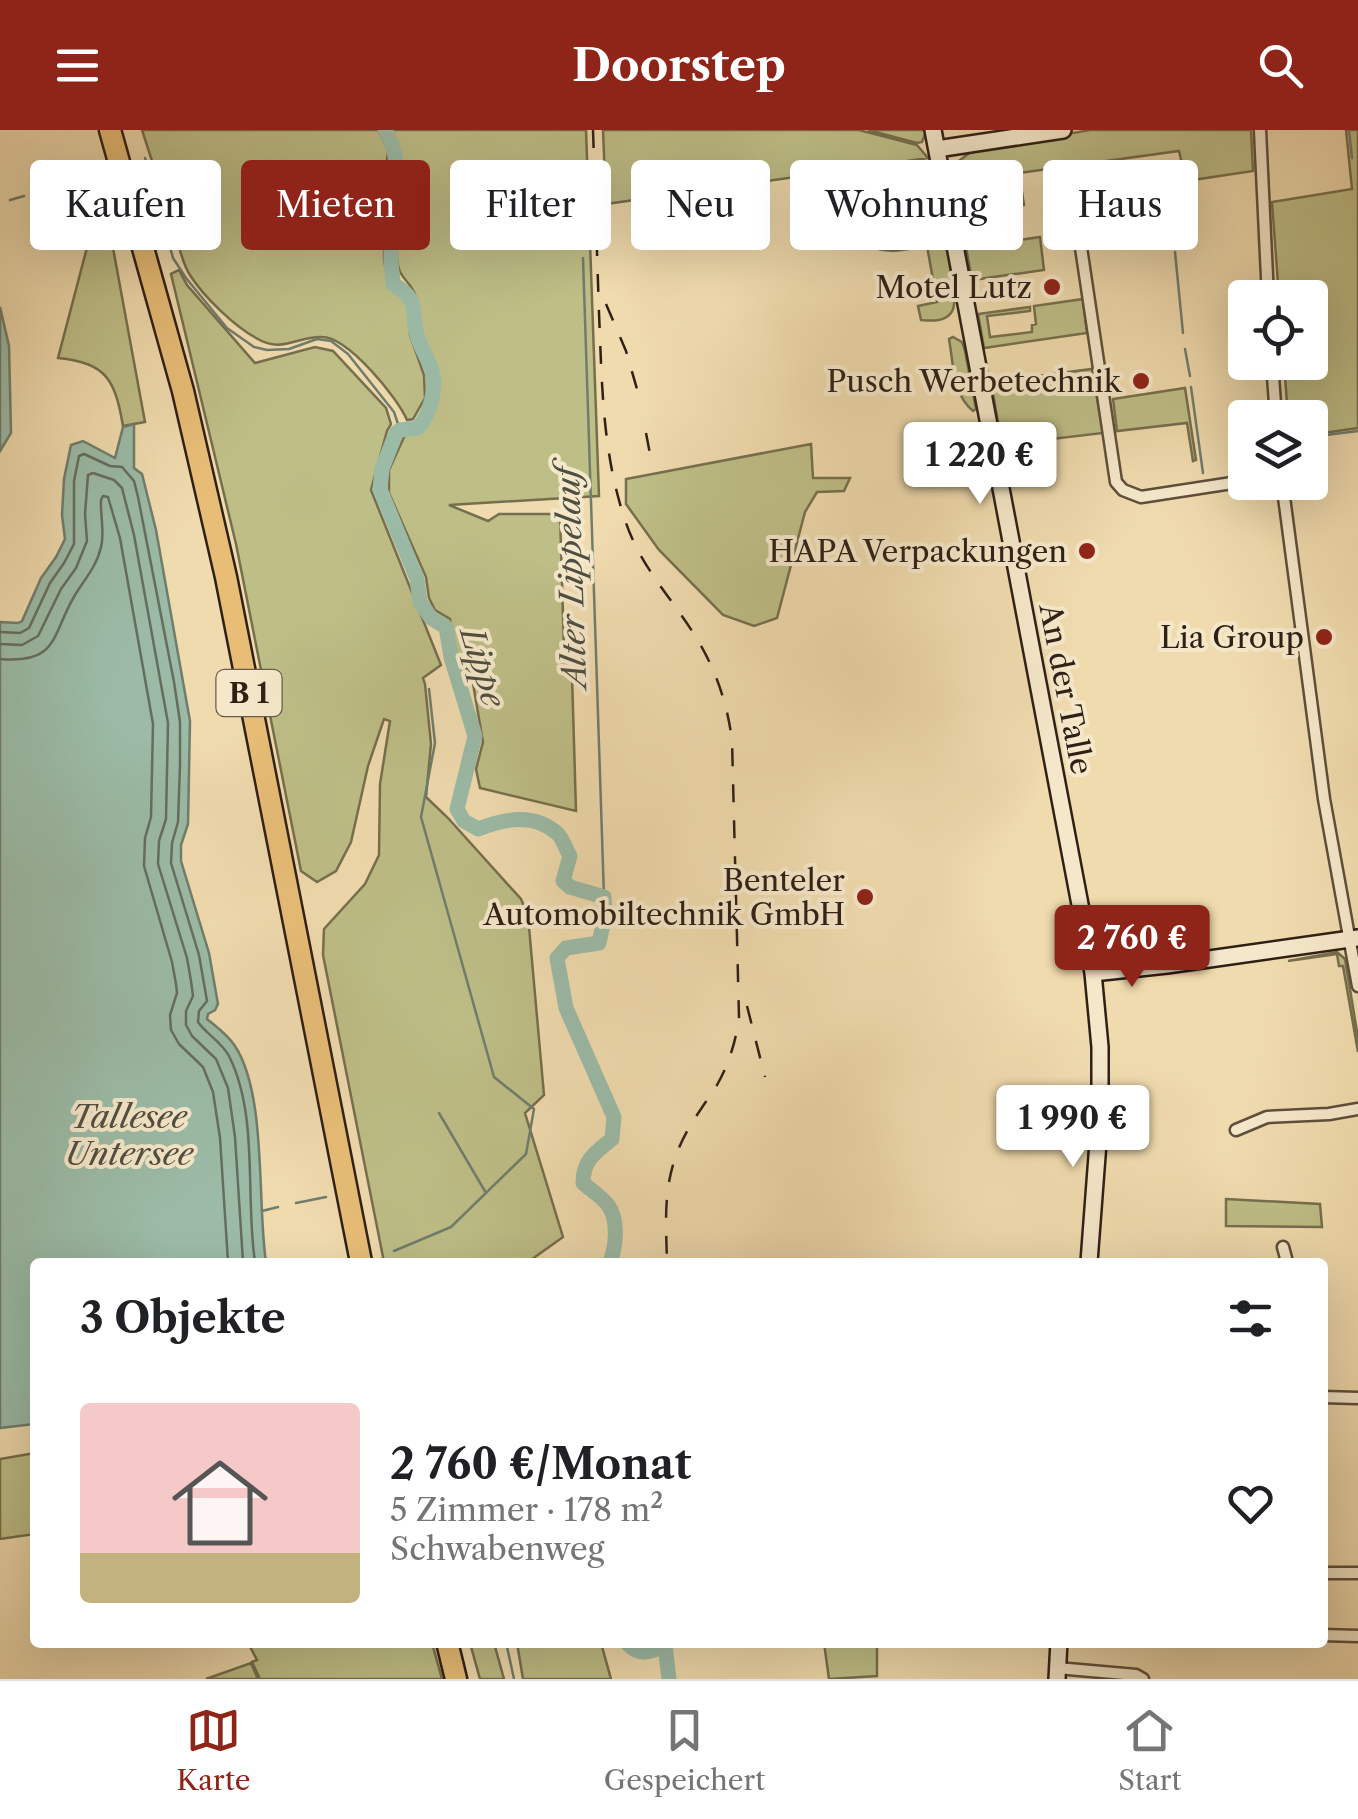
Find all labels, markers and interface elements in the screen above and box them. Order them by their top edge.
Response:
text: Doorstep [572,37,786,93]
icon: menu [50,38,105,93]
icon: search [1253,38,1308,93]
chip: Kaufen [30,160,221,250]
chip: Mieten [241,160,430,250]
chip: Filter [450,160,611,250]
chip: Neu [631,160,770,250]
chip: Wohnung [790,160,1023,250]
chip: Haus [1043,160,1198,250]
place label: Motel Lutz [876,269,1032,306]
marker: Motel Lutz [1041,276,1063,298]
map controls [1228,280,1328,500]
button: locate [1228,280,1328,380]
place label: Pusch Werbetechnik [826,363,1123,400]
marker: Pusch Werbetechnik [1130,370,1152,392]
button: layers [1228,400,1328,500]
pin: 1 220 € [888,422,1072,507]
text: 1 220 € [926,435,1034,474]
water label: Alter Lippelauf [547,455,595,694]
place label: HAPA Verpackungen [769,533,1067,570]
marker: HAPA Verpackungen [1076,540,1098,562]
street label: An der Talle [1031,599,1101,778]
place label: Lia Group [1160,619,1304,656]
water label: Lippe [452,620,514,713]
marker: Lia Group [1313,626,1335,648]
road number: B 1 [216,670,282,716]
place label: Benteler Automobiltechnik GmbH [482,862,845,933]
marker: Benteler Automobiltechnik GmbH [854,886,876,908]
pin: 2 760 € [1040,905,1224,990]
text: 2 760 € [1077,918,1187,957]
pin: 1 990 € [981,1085,1165,1170]
water label: Tallesee Untersee [65,1097,195,1173]
text: 1 990 € [1018,1098,1128,1137]
icon: filters [1223,1291,1278,1346]
text: 3 Objekte [80,1292,286,1344]
text: 2 760 €/Monat [390,1438,691,1490]
icon: home [160,1443,280,1563]
icon: heart [1223,1476,1278,1531]
text: 5 Zimmer · 178 m² [390,1490,663,1529]
text: Schwabenweg [390,1529,604,1568]
tab: Karte [177,1703,250,1797]
tab: Gespeichert [604,1703,765,1797]
tab: Start [1118,1703,1181,1797]

